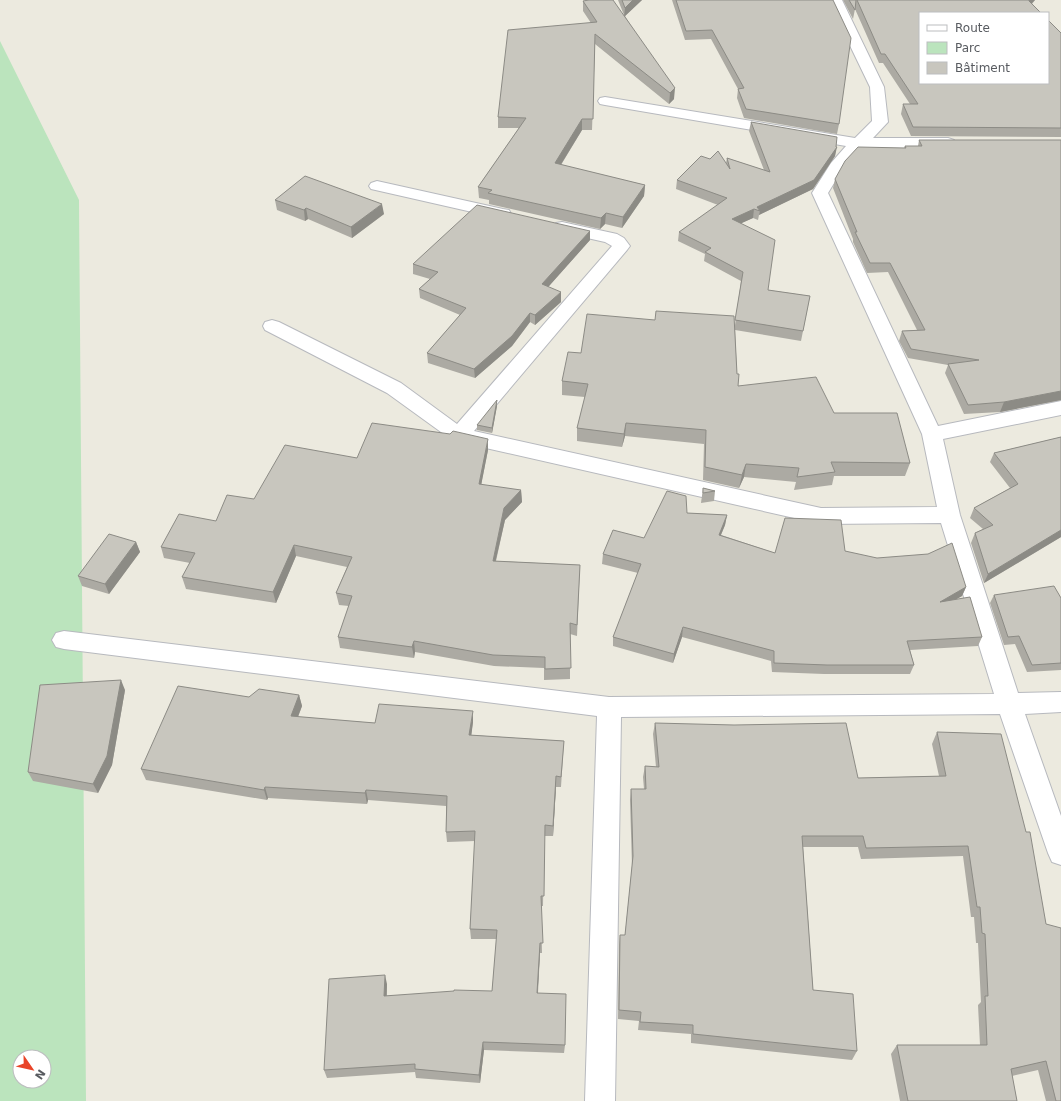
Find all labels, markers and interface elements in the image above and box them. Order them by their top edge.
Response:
legend [919,12,1049,84]
text: Route [955,21,990,35]
text: Parc [955,41,980,55]
text: Bâtiment [955,61,1010,75]
north arrow [12,1049,52,1089]
text: N [32,1067,48,1082]

